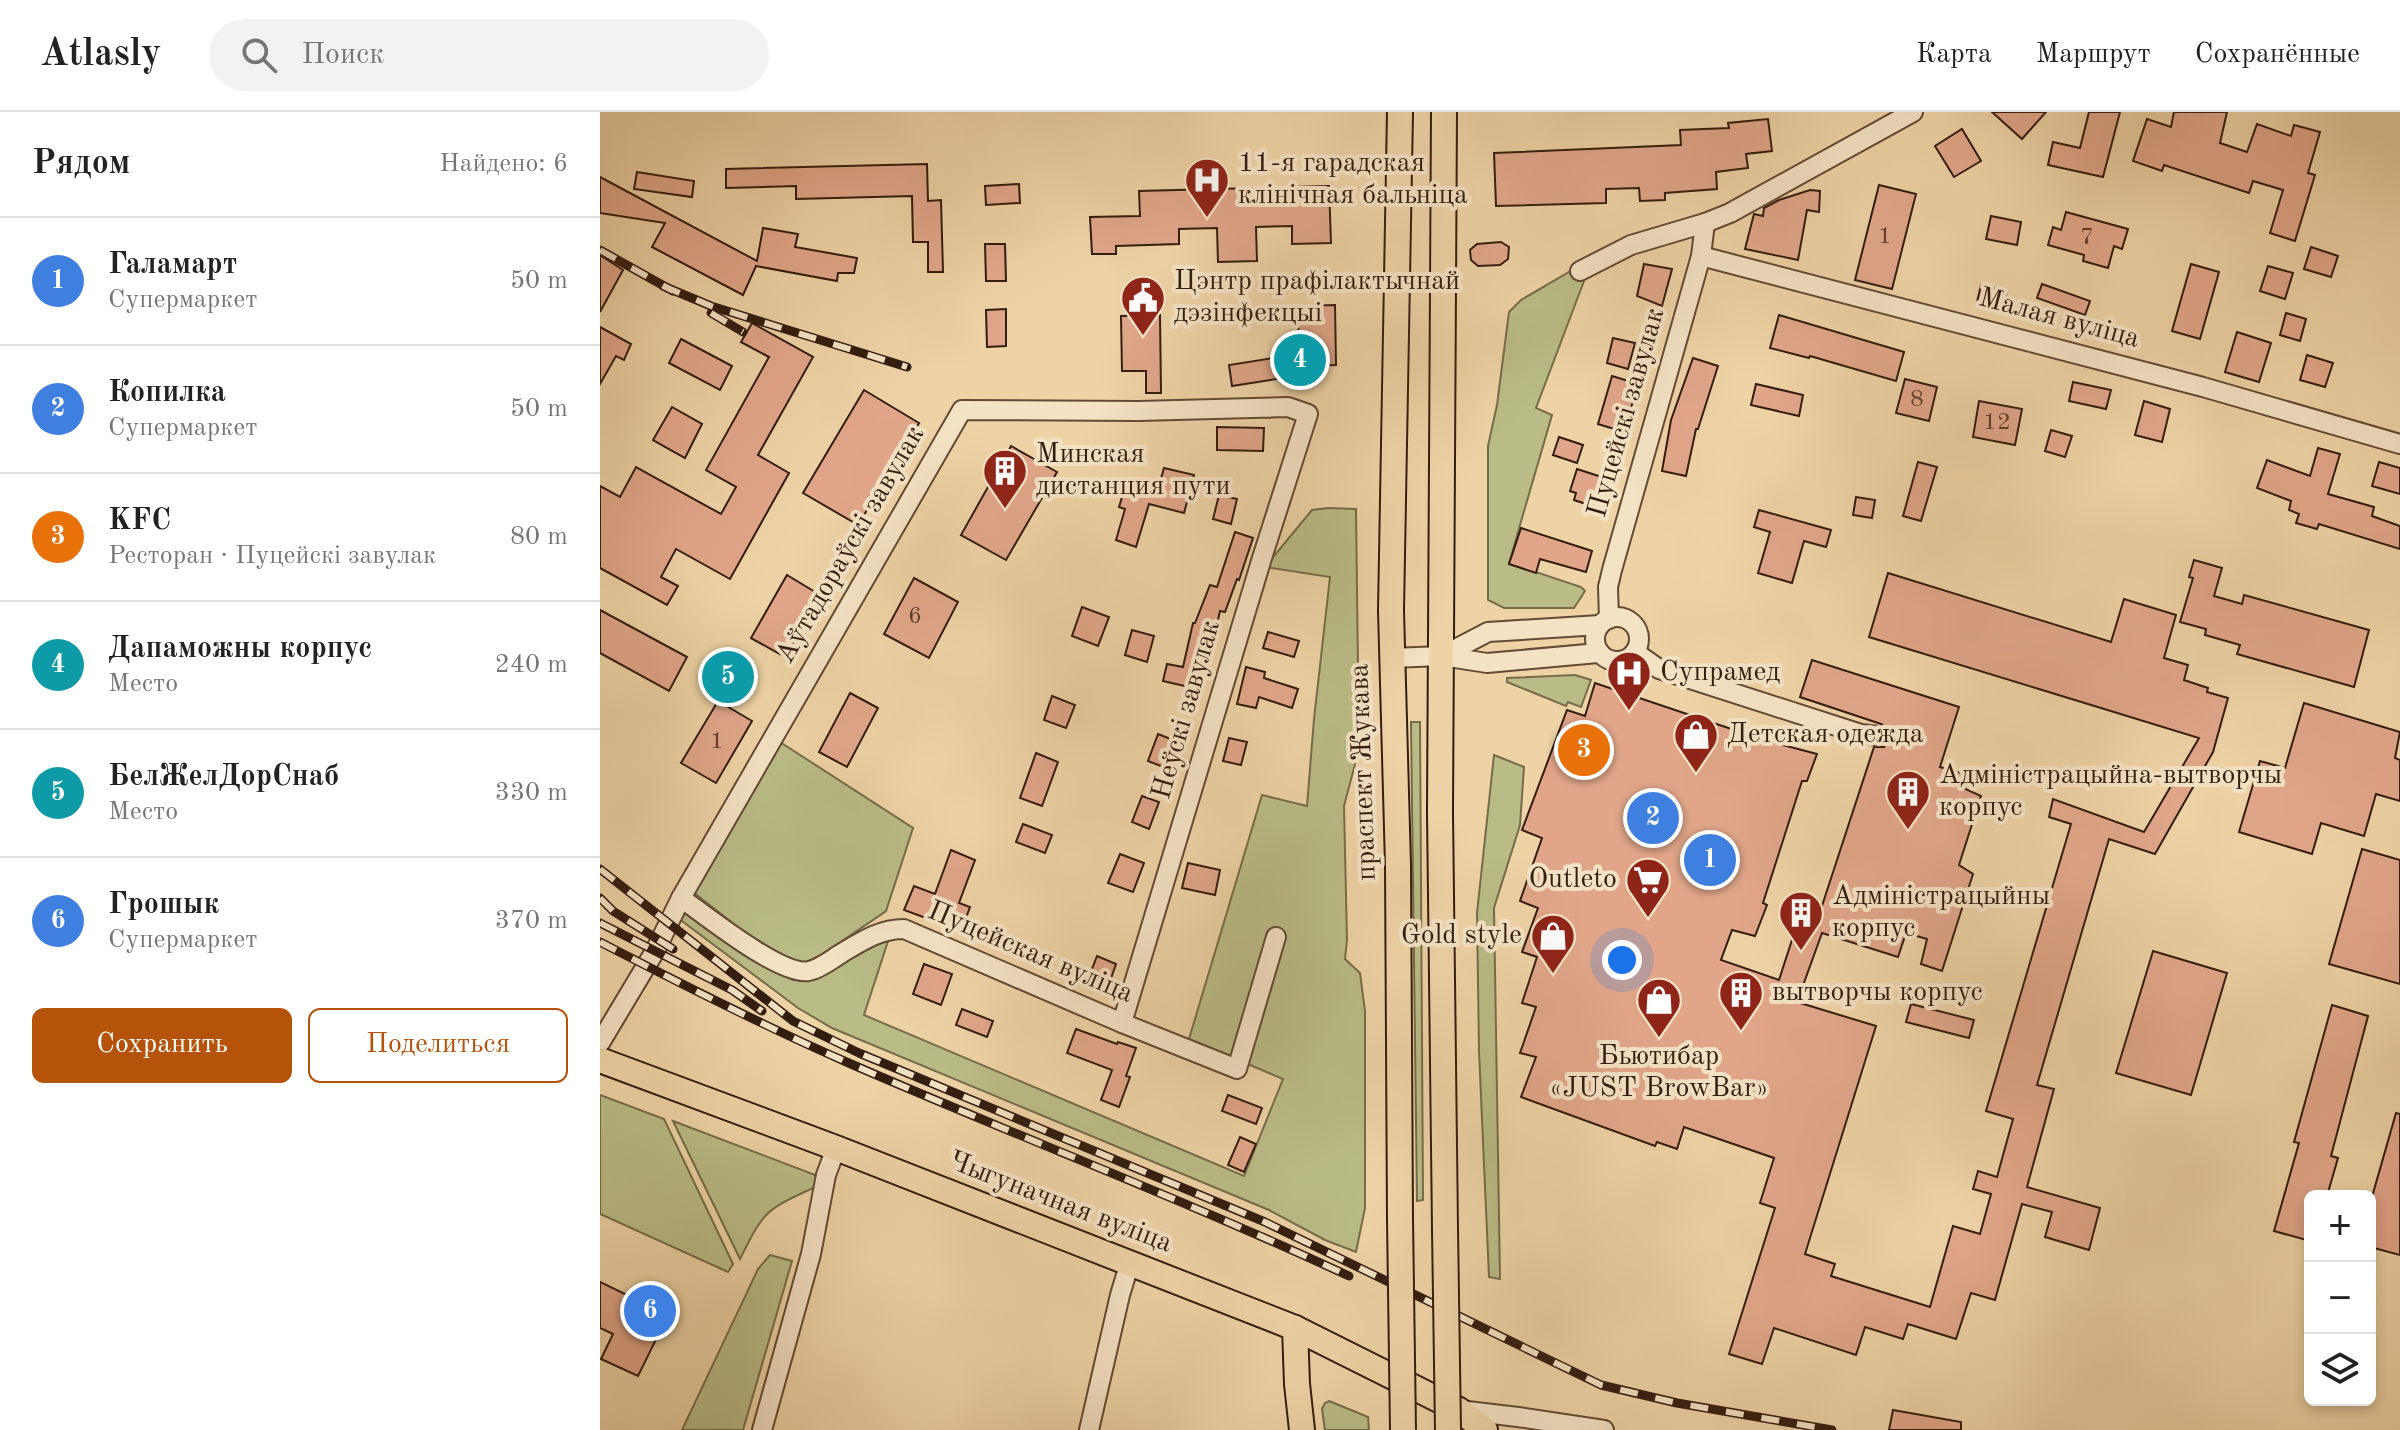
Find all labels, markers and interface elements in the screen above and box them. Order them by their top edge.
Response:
search box [209,19,769,91]
icon: search [237,33,281,77]
text: Atlasly [40,36,161,74]
text: Поиск [301,40,384,70]
text: Карта [1916,41,1992,69]
text: Маршрут [2036,41,2151,69]
text: Сохранённые [2195,41,2360,69]
text: Рядом [32,147,131,181]
place label: 11-я гарадская клінічная бальніца [1238,150,1468,210]
text: Найдено: 6 [439,151,568,177]
hospital icon: 11-я гарадская клінічная бальніца [1183,156,1231,219]
house number: 1 [1878,225,1892,249]
house number: 7 [2080,226,2094,250]
text: Галамарт [108,250,237,280]
text: 1 [50,268,66,294]
text: 50 m [510,268,568,294]
place label: Цэнтр прафілактычнай дэзінфекцыі [1174,268,1460,328]
public building icon: Цэнтр прафілактычнай дэзінфекцыі [1119,274,1167,337]
street label: Малая вуліца [1976,284,2143,354]
text: Супермаркет [108,287,257,313]
street label: Пуцейскі завулак [1584,305,1670,521]
pin: 4 [1274,330,1326,390]
text: Копилка [108,378,226,408]
house number: 8 [1910,388,1924,412]
text: 2 [50,396,66,422]
text: 50 m [510,396,568,422]
house number: 12 [1983,411,2011,435]
text: Супермаркет [108,415,257,441]
street label: Аўтадораўскі завулак [772,421,930,669]
place label: Минская дистанция пути [1036,441,1231,501]
building icon: Минская дистанция пути [981,447,1029,510]
text: KFC [108,506,171,536]
text: 3 [50,524,66,550]
text: 80 m [510,524,568,550]
text: Ресторан · Пуцейскі завулак [108,543,436,569]
house number: 6 [908,605,922,629]
street label: Неўскі завулак [1148,617,1226,803]
text: Дапаможны корпус [108,634,372,664]
pin: 5 [702,647,754,707]
hospital icon: Супрамед [1605,649,1653,712]
text: 4 [50,652,66,678]
text: 240 m [495,652,568,678]
place label: Супрамед [1660,659,1780,687]
street label: праспект Жукава [1346,663,1382,881]
text: Место [108,671,178,697]
shop icon: Детская одежда [1672,711,1720,774]
pin: 3 [1558,720,1610,780]
place label: Детская одежда [1727,721,1924,749]
house number: 1 [710,730,724,754]
text: БелЖелДорСнаб [108,762,339,792]
place label: Адміністрацыйна-вытворчы корпус [1939,762,2282,822]
building icon: Адміністрацыйна-вытворчы корпус [1884,768,1932,831]
text: 5 [50,780,66,806]
text: 330 m [495,780,568,806]
pin: 2 [1627,788,1679,848]
text: Место [108,799,178,825]
pin: 1 [1684,830,1736,890]
supermarket icon: Outleto [1624,856,1672,919]
place label: Outleto [1529,866,1617,894]
place label: Адміністрацыйны корпус [1832,883,2050,943]
building icon: Адміністрацыйны корпус [1777,889,1825,952]
text: Грошык [108,890,219,920]
street label: Пуцейская вуліца [923,897,1137,1009]
text: 6 [50,908,66,934]
text: 370 m [495,908,568,934]
shop icon: Gold style [1529,912,1577,975]
place label: Gold style [1401,922,1522,950]
text: Супермаркет [108,927,257,953]
your location [1602,940,1642,980]
building icon: вытворчы корпус [1717,969,1765,1032]
shop icon: Бьютибар «JUST BrowBar» [1635,976,1683,1039]
place label: вытворчы корпус [1772,979,1983,1007]
button: Сохранить [32,1008,292,1083]
button: Поделиться [308,1008,568,1083]
place label: Бьютибар «JUST BrowBar» [1549,1043,1769,1103]
street label: Чыгуначная вуліца [944,1147,1176,1259]
map controls [2304,1190,2376,1406]
button: + [2304,1190,2376,1262]
button: − [2304,1262,2376,1334]
pin: 6 [624,1281,676,1341]
button: layers [2304,1334,2376,1406]

